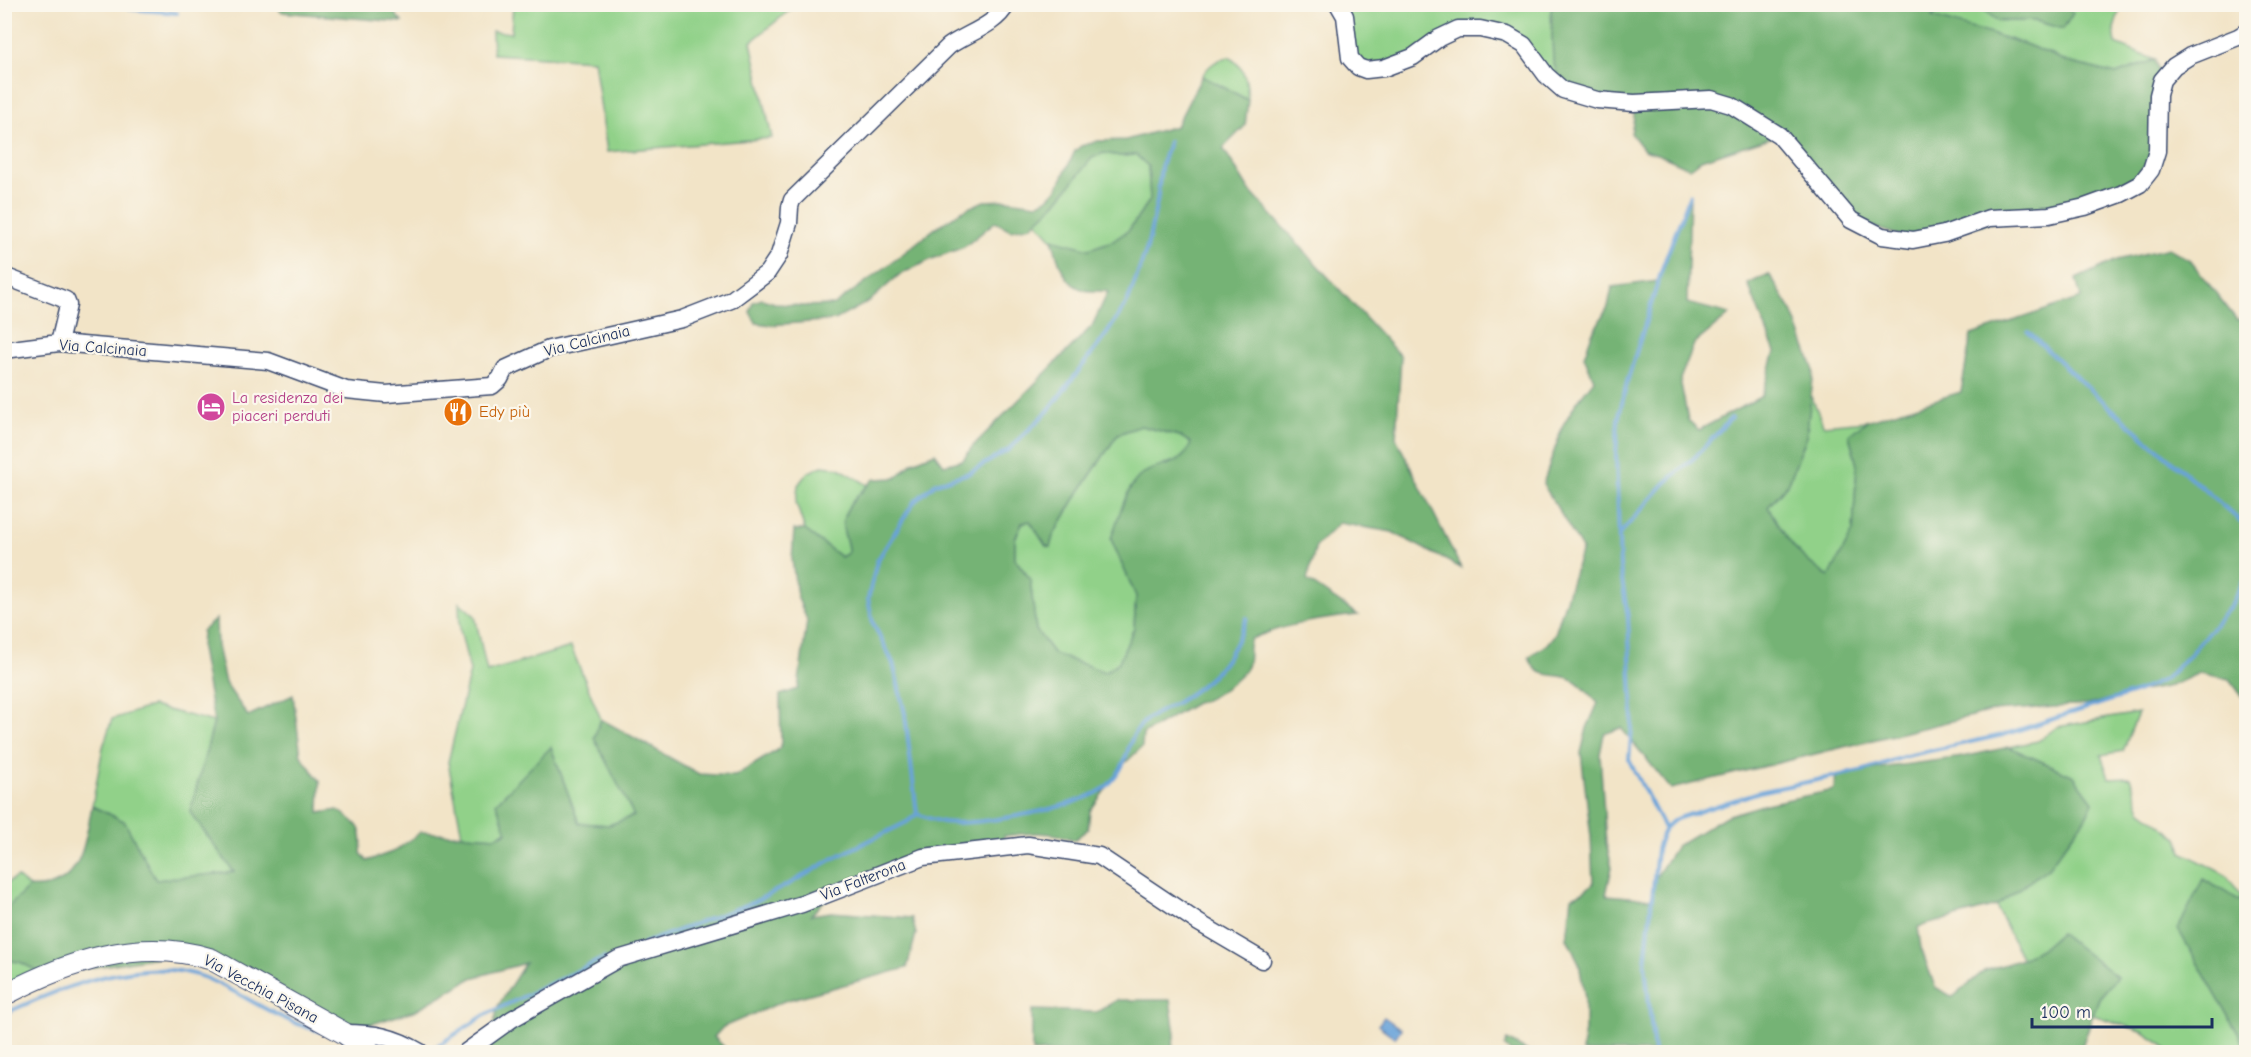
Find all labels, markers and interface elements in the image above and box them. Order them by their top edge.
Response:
street label: Via Calcinaia [542,322,632,360]
street label: Via Calcinaia [59,336,147,360]
place label: La residenza dei piaceri perduti [232,389,343,425]
hotel icon: La residenza dei piaceri perduti [195,391,227,423]
restaurant icon: Edy più [442,396,474,428]
place label: Edy più [479,403,530,421]
street label: Via Falterona [818,856,908,904]
street label: Via Vecchia Pisana [201,951,321,1027]
scale bar [2032,991,2212,1029]
text: 100 m [2041,1002,2091,1023]

